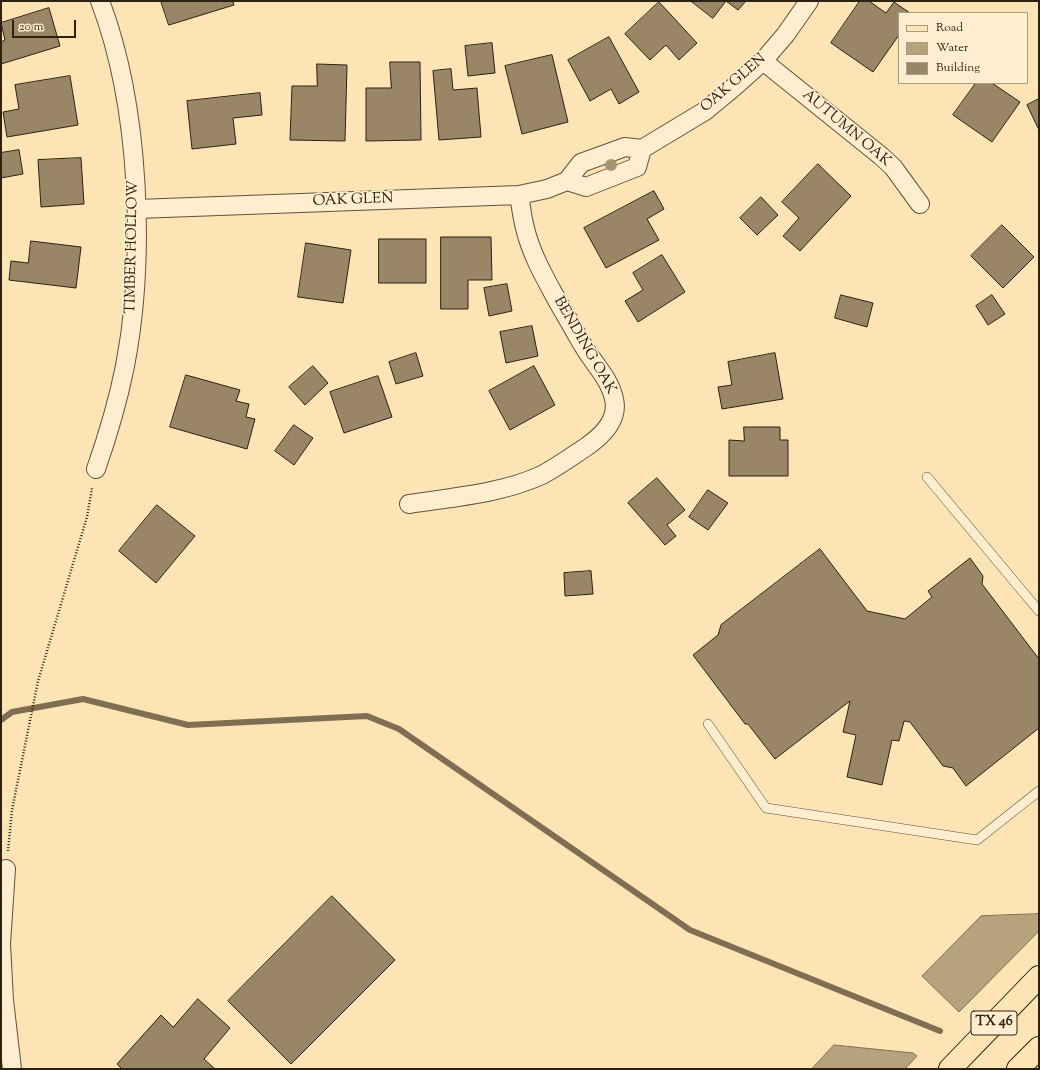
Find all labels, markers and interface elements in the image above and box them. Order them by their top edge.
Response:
scale bar [14,12,78,38]
legend [898,12,1028,84]
text: 20 m [19,18,43,36]
text: Road [936,19,963,37]
text: Water [936,39,968,57]
street label: OAK GLEN [698,51,770,117]
text: Building [936,59,980,77]
street label: AUTUMN OAK [798,87,894,171]
street label: TIMBER HOLLOW [123,180,143,314]
street label: OAK GLEN [312,191,394,211]
street label: BENDING OAK [549,294,619,398]
road number: TX 46 [971,1011,1017,1035]

